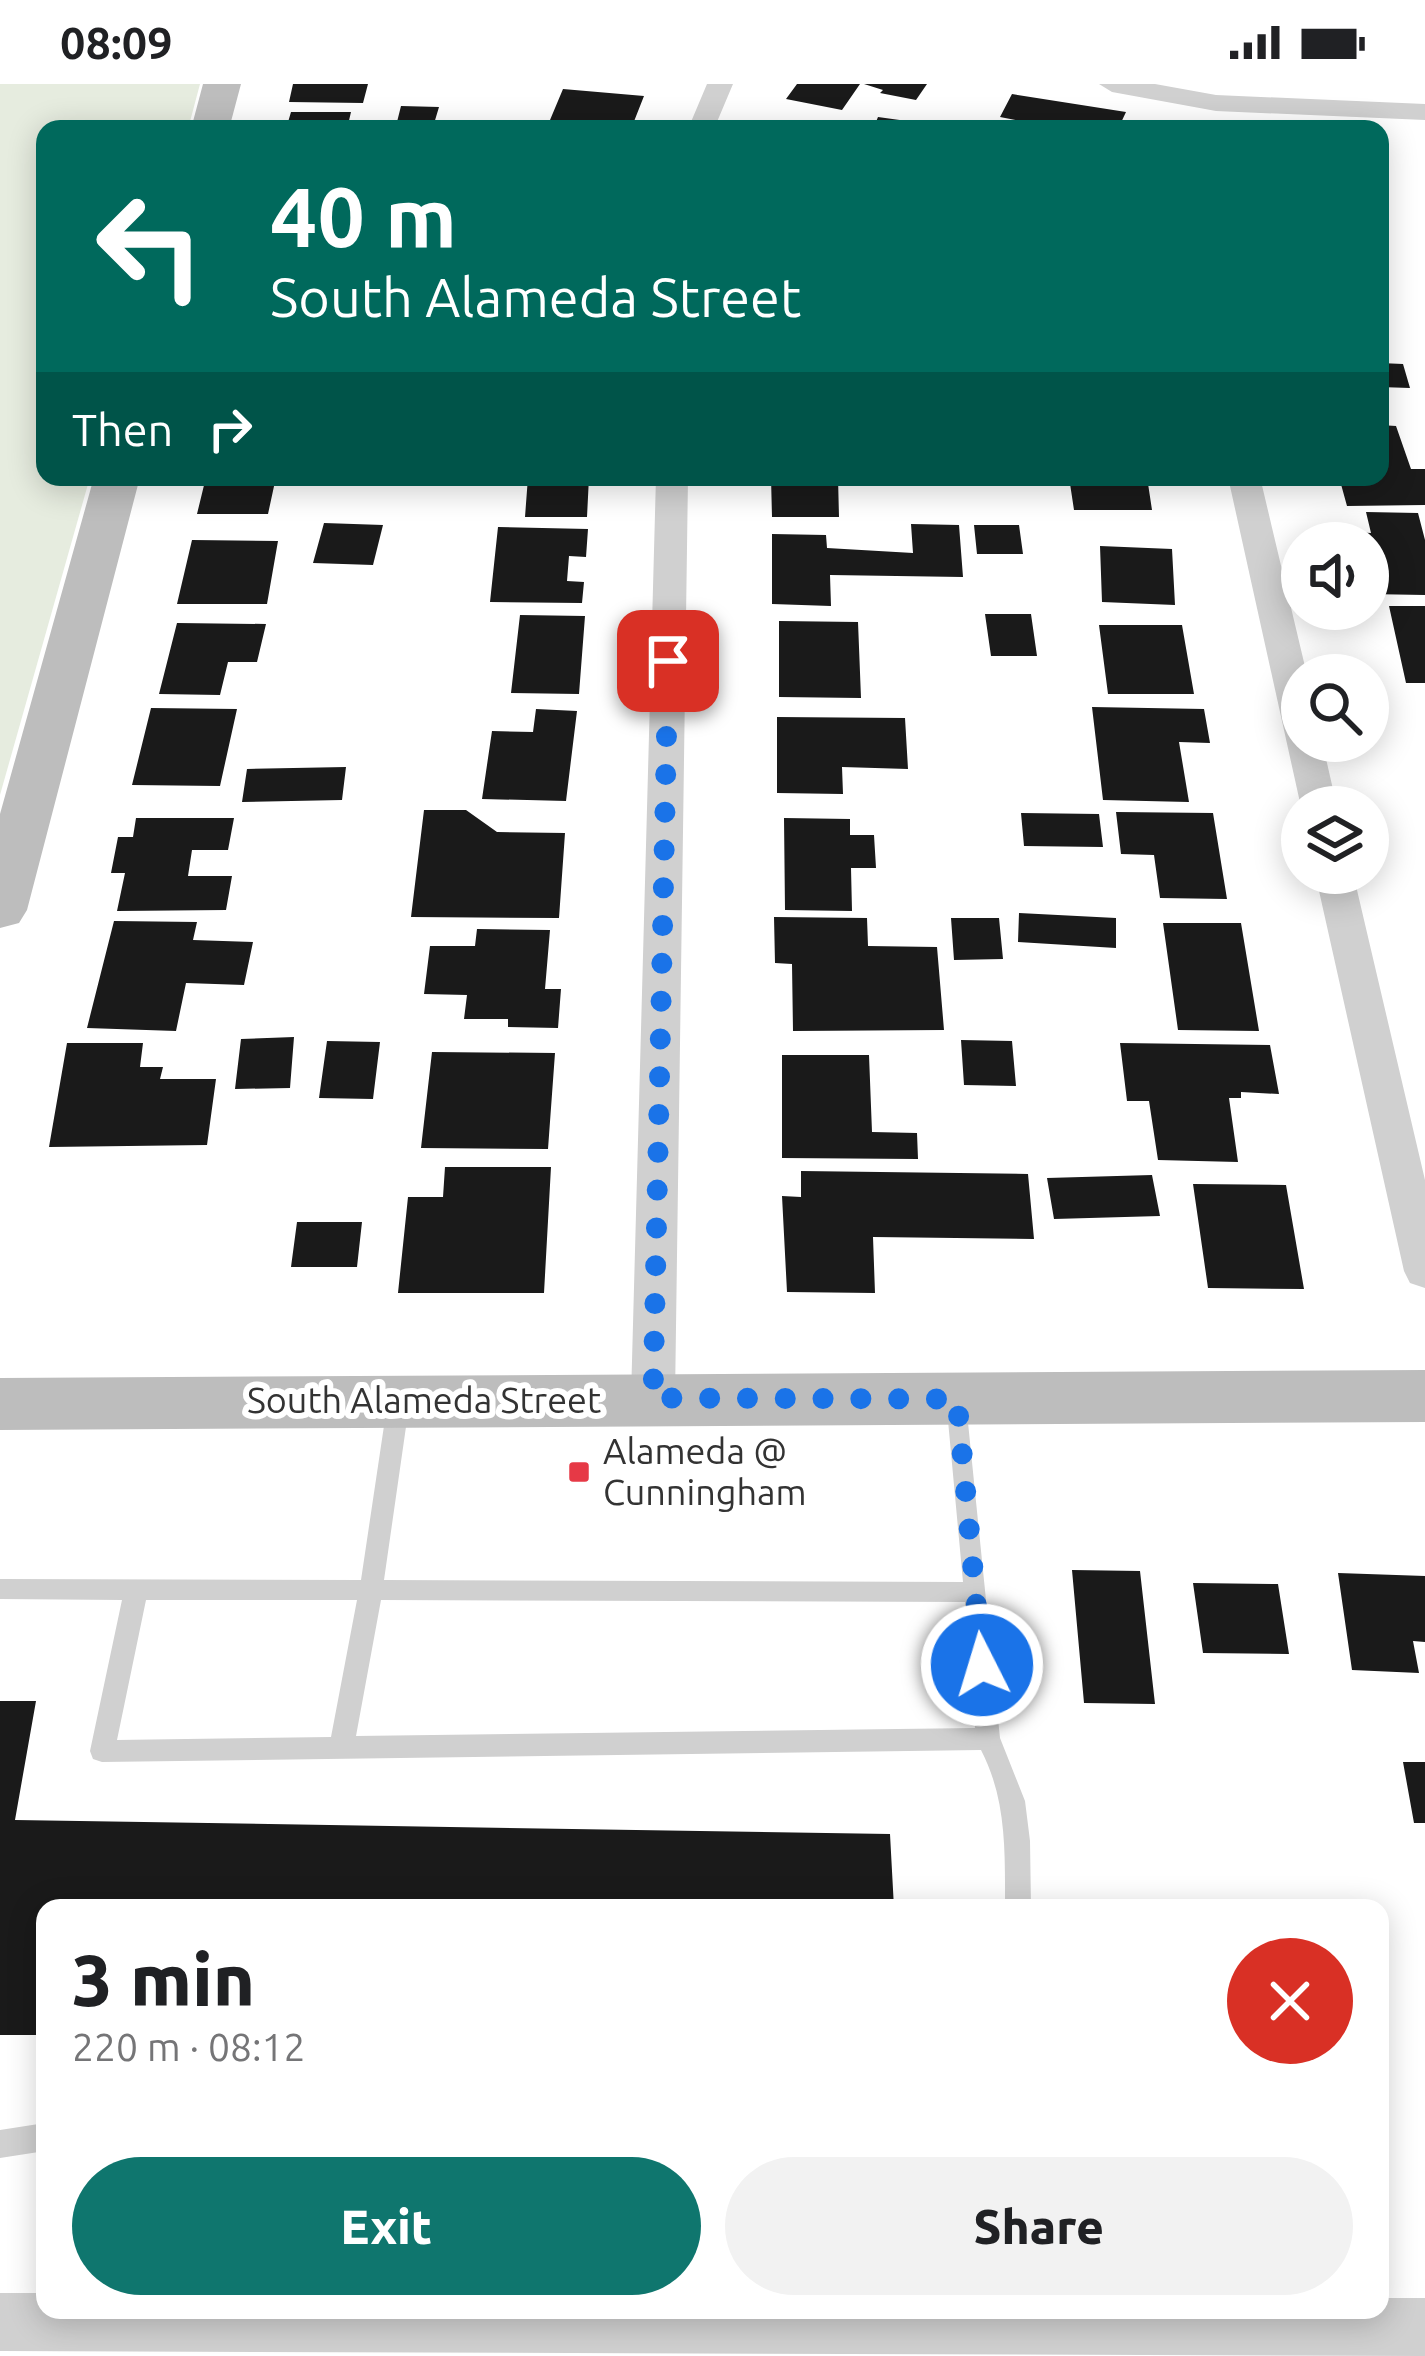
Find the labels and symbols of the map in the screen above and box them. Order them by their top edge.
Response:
pin [617,610,719,712]
street label: South Alameda Street [247,1379,601,1420]
place label: Alameda @ Cunningham [603,1430,807,1512]
marker: Alameda @ Cunningham [566,1459,592,1485]
position arrow [919,1602,1045,1728]

